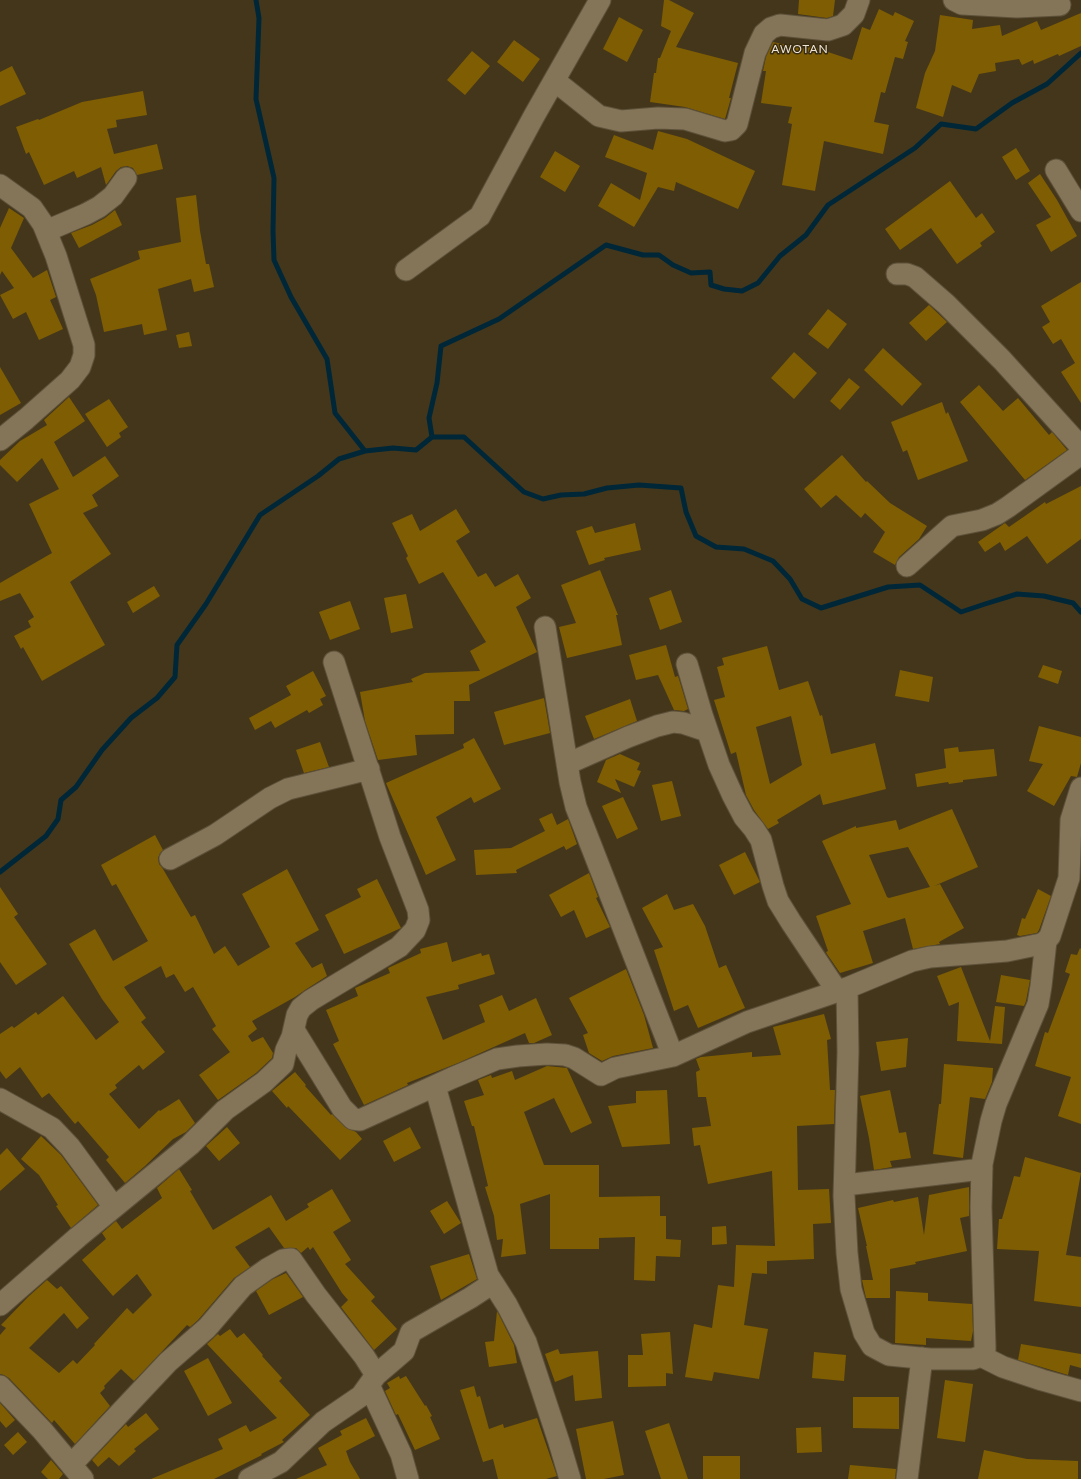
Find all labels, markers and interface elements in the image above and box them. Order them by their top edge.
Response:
district label: AWOTAN [771,42,829,56]

